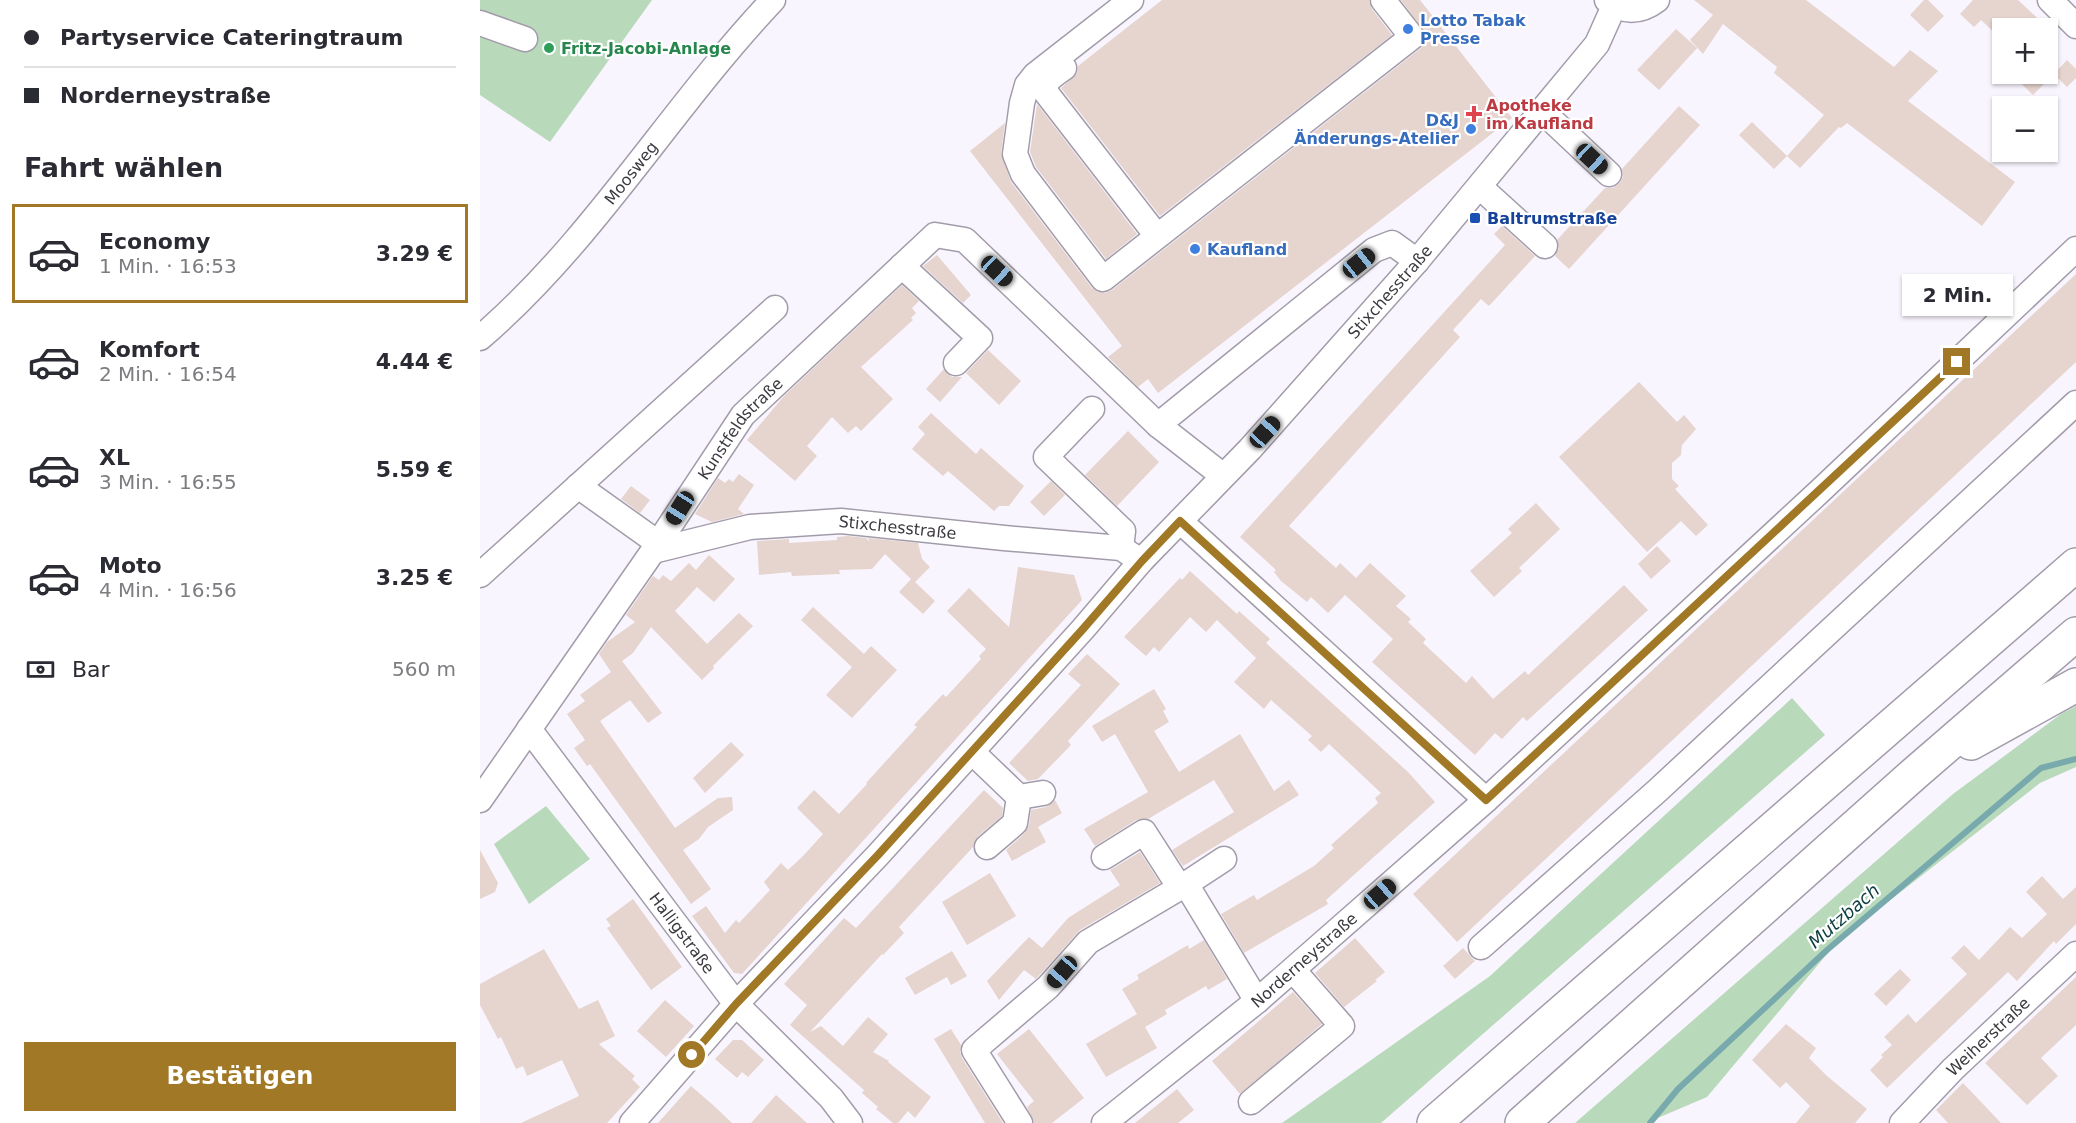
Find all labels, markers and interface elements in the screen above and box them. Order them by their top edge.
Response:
place label: Lotto Tabak Presse [1420,11,1526,48]
map controls [1992,18,2058,162]
button: + [1992,18,2058,84]
marker: Lotto Tabak Presse [1401,22,1415,36]
text: Partyservice Cateringtraum [60,25,403,50]
place label: Fritz-Jacobi-Anlage [561,39,731,58]
marker: Fritz-Jacobi-Anlage [542,41,556,55]
text: Norderneystraße [60,83,271,108]
place label: Apotheke im Kaufland [1486,96,1594,133]
button: − [1992,96,2058,162]
marker: Apotheke im Kaufland [1467,107,1481,121]
place label: D&J Änderungs-Atelier [1294,111,1459,148]
marker: D&J Änderungs-Atelier [1464,122,1478,136]
street label: Moosweg [601,138,662,208]
car [1573,140,1611,178]
text: Fahrt wählen [24,152,223,183]
place label: Baltrumstraße [1487,209,1617,228]
marker: Baltrumstraße [1468,211,1482,225]
icon: car [27,227,81,281]
text: Economy [99,229,210,254]
place label: Kaufland [1207,240,1287,259]
text: 3.29 € [376,241,453,266]
street label: Stixchesstraße [1344,241,1436,343]
marker: Kaufland [1188,242,1202,256]
car [1339,245,1379,281]
car [978,252,1016,290]
text: 1 Min. · 16:53 [99,254,237,278]
callout: 2 Min. [1902,275,2012,317]
text: 2 Min. [1923,283,1992,307]
icon: car [27,335,81,389]
text: Komfort [99,337,200,362]
route end [1943,348,1970,375]
text: 4.44 € [376,349,453,374]
text: 2 Min. · 16:54 [99,362,237,386]
street label: Kunstfeldstraße [694,374,787,483]
car [1246,413,1284,451]
icon: car [27,443,81,497]
text: XL [99,445,130,470]
text: 5.59 € [376,457,453,482]
text: 3 Min. · 16:55 [99,470,237,494]
car [663,488,697,528]
street label: Stixchesstraße [838,512,957,543]
icon: car [27,551,81,605]
text: Moto [99,553,162,578]
text: 3.25 € [376,565,453,590]
text: 4 Min. · 16:56 [99,578,237,602]
icon: cash [24,653,57,686]
text: Bar [72,657,110,682]
text: 560 m [392,657,456,681]
car [1361,875,1399,913]
water label: Mutzbach [1804,879,1883,952]
street label: Halligstraße [645,889,719,977]
street label: Norderneystraße [1247,909,1361,1012]
car [1043,953,1081,991]
street label: Weiherstraße [1943,993,2034,1080]
route start [678,1041,705,1068]
button: Bestätigen [24,1042,456,1111]

